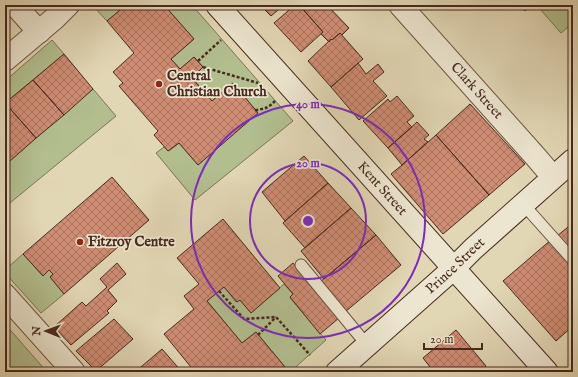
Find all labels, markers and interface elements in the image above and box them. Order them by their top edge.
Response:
street label: Clark Street [446,58,507,123]
place label: Central Christian Church [167,67,267,101]
marker: Central Christian Church [154,79,164,89]
text: 40 m [296,97,321,112]
text: 20 m [296,156,320,171]
street label: Kent Street [353,158,411,220]
centre of rings [301,214,315,228]
place label: Fitzroy Centre [88,233,175,251]
street label: Prince Street [422,234,489,298]
marker: Fitzroy Centre [75,237,85,247]
north arrow [26,311,66,351]
text: N [30,325,44,337]
scale bar [424,325,482,351]
text: 20 m [430,332,453,347]

